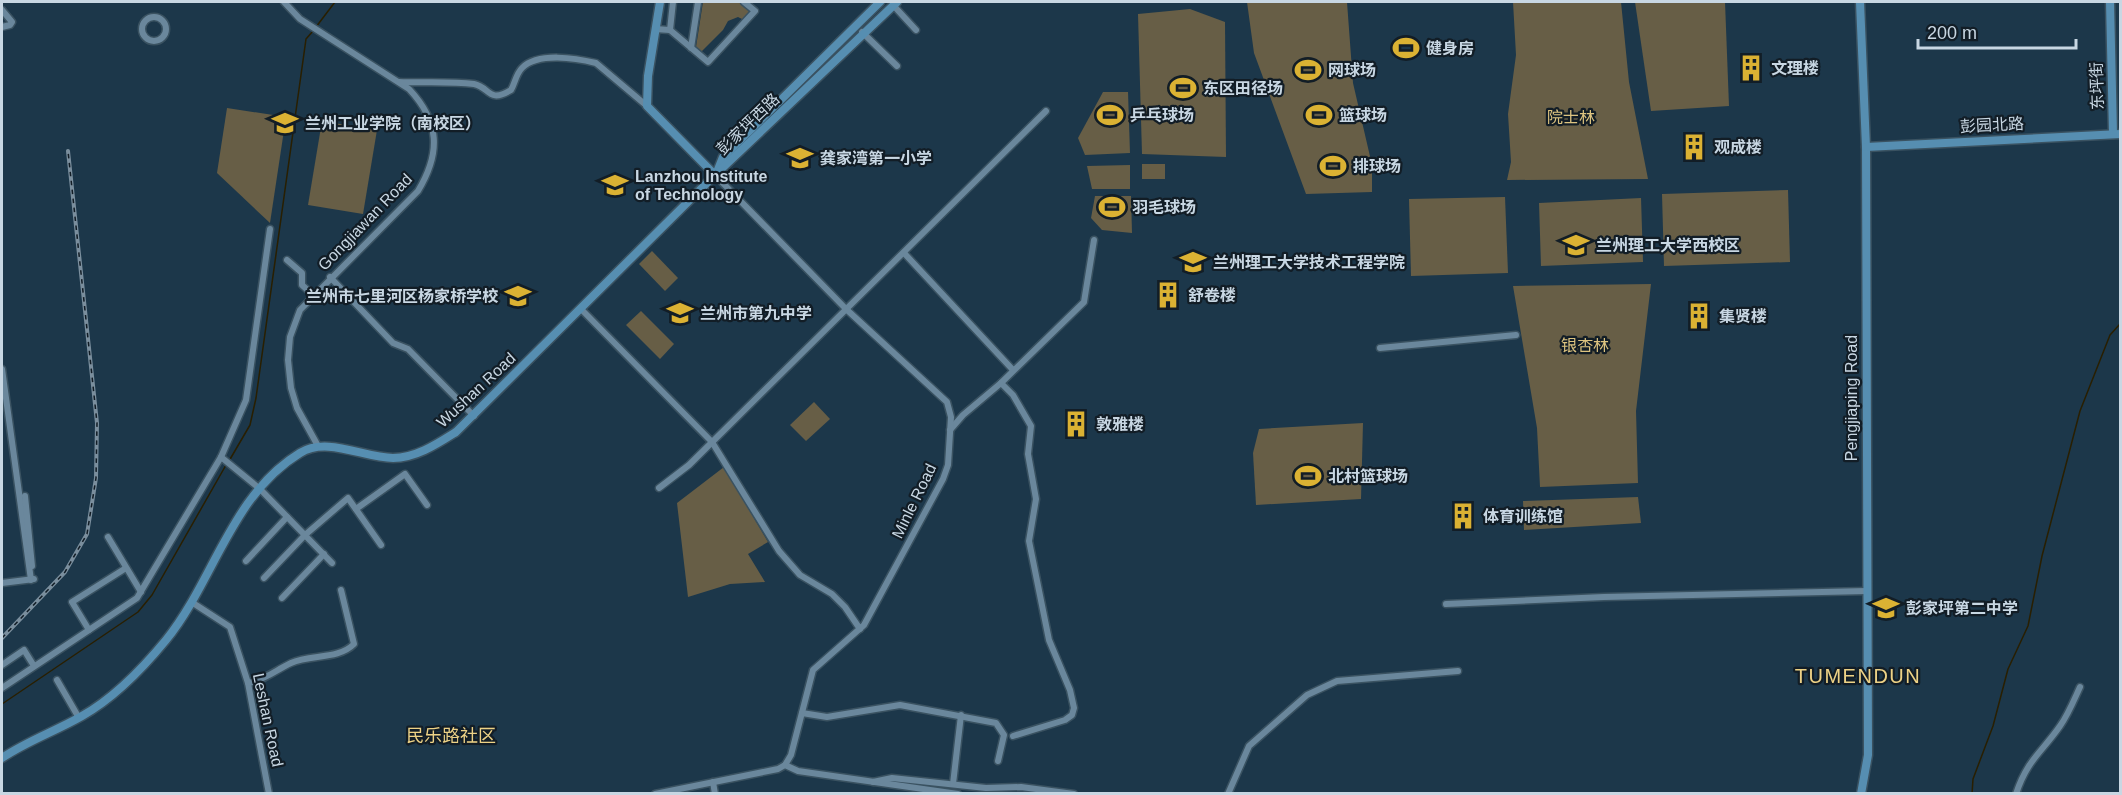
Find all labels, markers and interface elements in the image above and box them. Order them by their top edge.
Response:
scale bar [1918,12,2076,50]
text: 200 m [1927,23,1977,43]
sports icon: 健身房 [1391,33,1421,63]
place label: 健身房 [1426,40,1474,57]
building icon: 文理楼 [1736,53,1766,83]
sports icon: 网球场 [1293,55,1323,85]
place label: 文理楼 [1771,60,1819,77]
place label: 网球场 [1328,62,1376,79]
street label: 东坪街 [2088,62,2106,110]
sports icon: 东区田径场 [1168,73,1198,103]
place label: 东区田径场 [1203,80,1283,97]
street label: 彭家坪西路 [713,90,783,158]
sports icon: 乒乓球场 [1095,100,1125,130]
sports icon: 篮球场 [1304,100,1334,130]
place label: 乒乓球场 [1130,107,1194,124]
place label: 篮球场 [1339,107,1387,124]
school or university icon: 兰州工业学院（南校区） [270,108,300,138]
park label: 院士林 [1547,109,1595,126]
place label: 兰州工业学院（南校区） [305,114,481,132]
street label: 彭园北路 [1960,115,2024,135]
building icon: 观成楼 [1679,132,1709,162]
place label: 观成楼 [1714,138,1762,156]
school or university icon: 龚家湾第一小学 [785,143,815,173]
place label: 龚家湾第一小学 [820,149,932,167]
sports icon: 排球场 [1318,151,1348,181]
place label: 排球场 [1353,158,1401,175]
place label: Lanzhou Institute of Technology [635,168,768,203]
street label: Gongjiawan Road [315,170,415,274]
school or university icon: Lanzhou Institute of Technology [600,170,630,200]
sports icon: 羽毛球场 [1097,192,1127,222]
place label: 羽毛球场 [1132,199,1196,216]
school or university icon: 兰州理工大学西校区 [1561,230,1591,260]
place label: 兰州理工大学西校区 [1596,236,1740,254]
school or university icon: 兰州理工大学技术工程学院 [1178,247,1208,277]
place label: 兰州理工大学技术工程学院 [1213,253,1405,271]
building icon: 舒卷楼 [1153,280,1183,310]
school or university icon: 兰州市七里河区杨家桥学校 [503,281,533,311]
place label: 兰州市七里河区杨家桥学校 [306,287,499,305]
place label: 舒卷楼 [1188,287,1236,304]
school or university icon: 兰州市第九中学 [665,298,695,328]
building icon: 集贤楼 [1684,301,1714,331]
place label: 兰州市第九中学 [700,304,812,322]
place label: 集贤楼 [1719,308,1767,325]
street label: Pengjiaping Road [1843,335,1860,461]
park label: 银杏林 [1561,337,1609,354]
street label: Wushan Road [433,349,519,431]
building icon: 敦雅楼 [1061,409,1091,439]
place label: 敦雅楼 [1096,416,1144,433]
street label: Minle Road [889,461,939,541]
sports icon: 北村篮球场 [1293,461,1323,491]
place label: 北村篮球场 [1328,467,1408,485]
building icon: 体育训练馆 [1448,501,1478,531]
place label: 体育训练馆 [1483,508,1563,525]
school or university icon: 彭家坪第二中学 [1871,593,1901,623]
place label: 彭家坪第二中学 [1906,600,2018,617]
district label: TUMENDUN [1795,665,1921,687]
street label: Leshan Road [250,672,286,768]
district label: 民乐路社区 [406,726,496,746]

